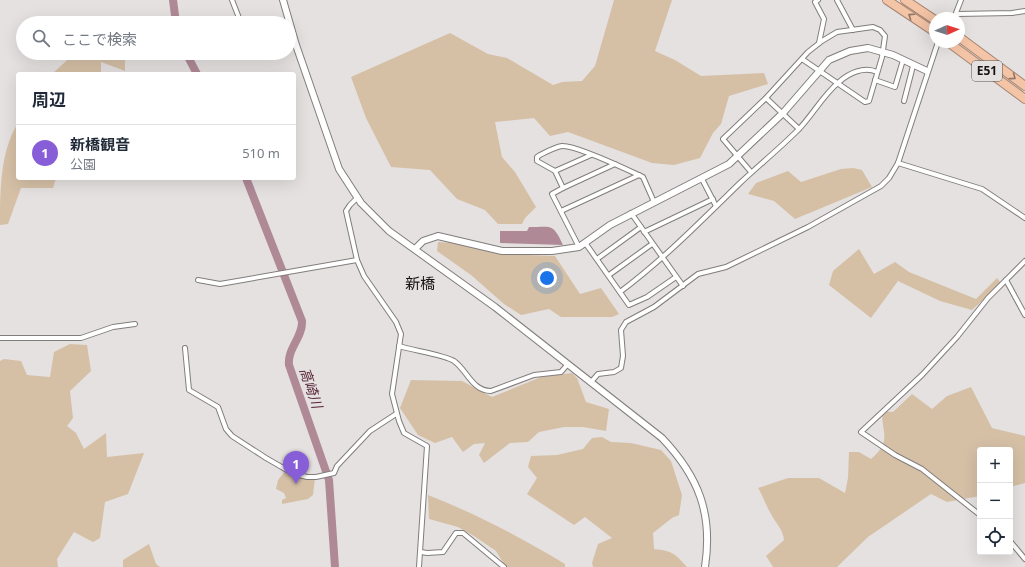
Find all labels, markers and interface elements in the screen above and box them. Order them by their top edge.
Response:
north arrow [929,12,965,48]
one-way arrow [908,13,915,21]
search box [16,16,296,60]
icon: search [30,27,52,49]
text: ここで検索 [62,29,137,49]
road number: E51 [972,61,1002,81]
one-way arrow [1008,72,1015,79]
text: 周辺 [32,88,66,111]
text: 新橋観音 [70,134,130,154]
text: 1 [41,144,49,162]
text: 510 m [242,144,280,162]
text: 公園 [70,155,96,173]
your location [537,268,557,288]
district label: 新橋 [405,273,435,293]
water label: 高崎川 [296,365,328,413]
map controls [977,447,1013,555]
button: + [977,447,1013,483]
pin: 1 [283,451,309,484]
button: − [977,483,1013,519]
button: locate [977,519,1013,555]

